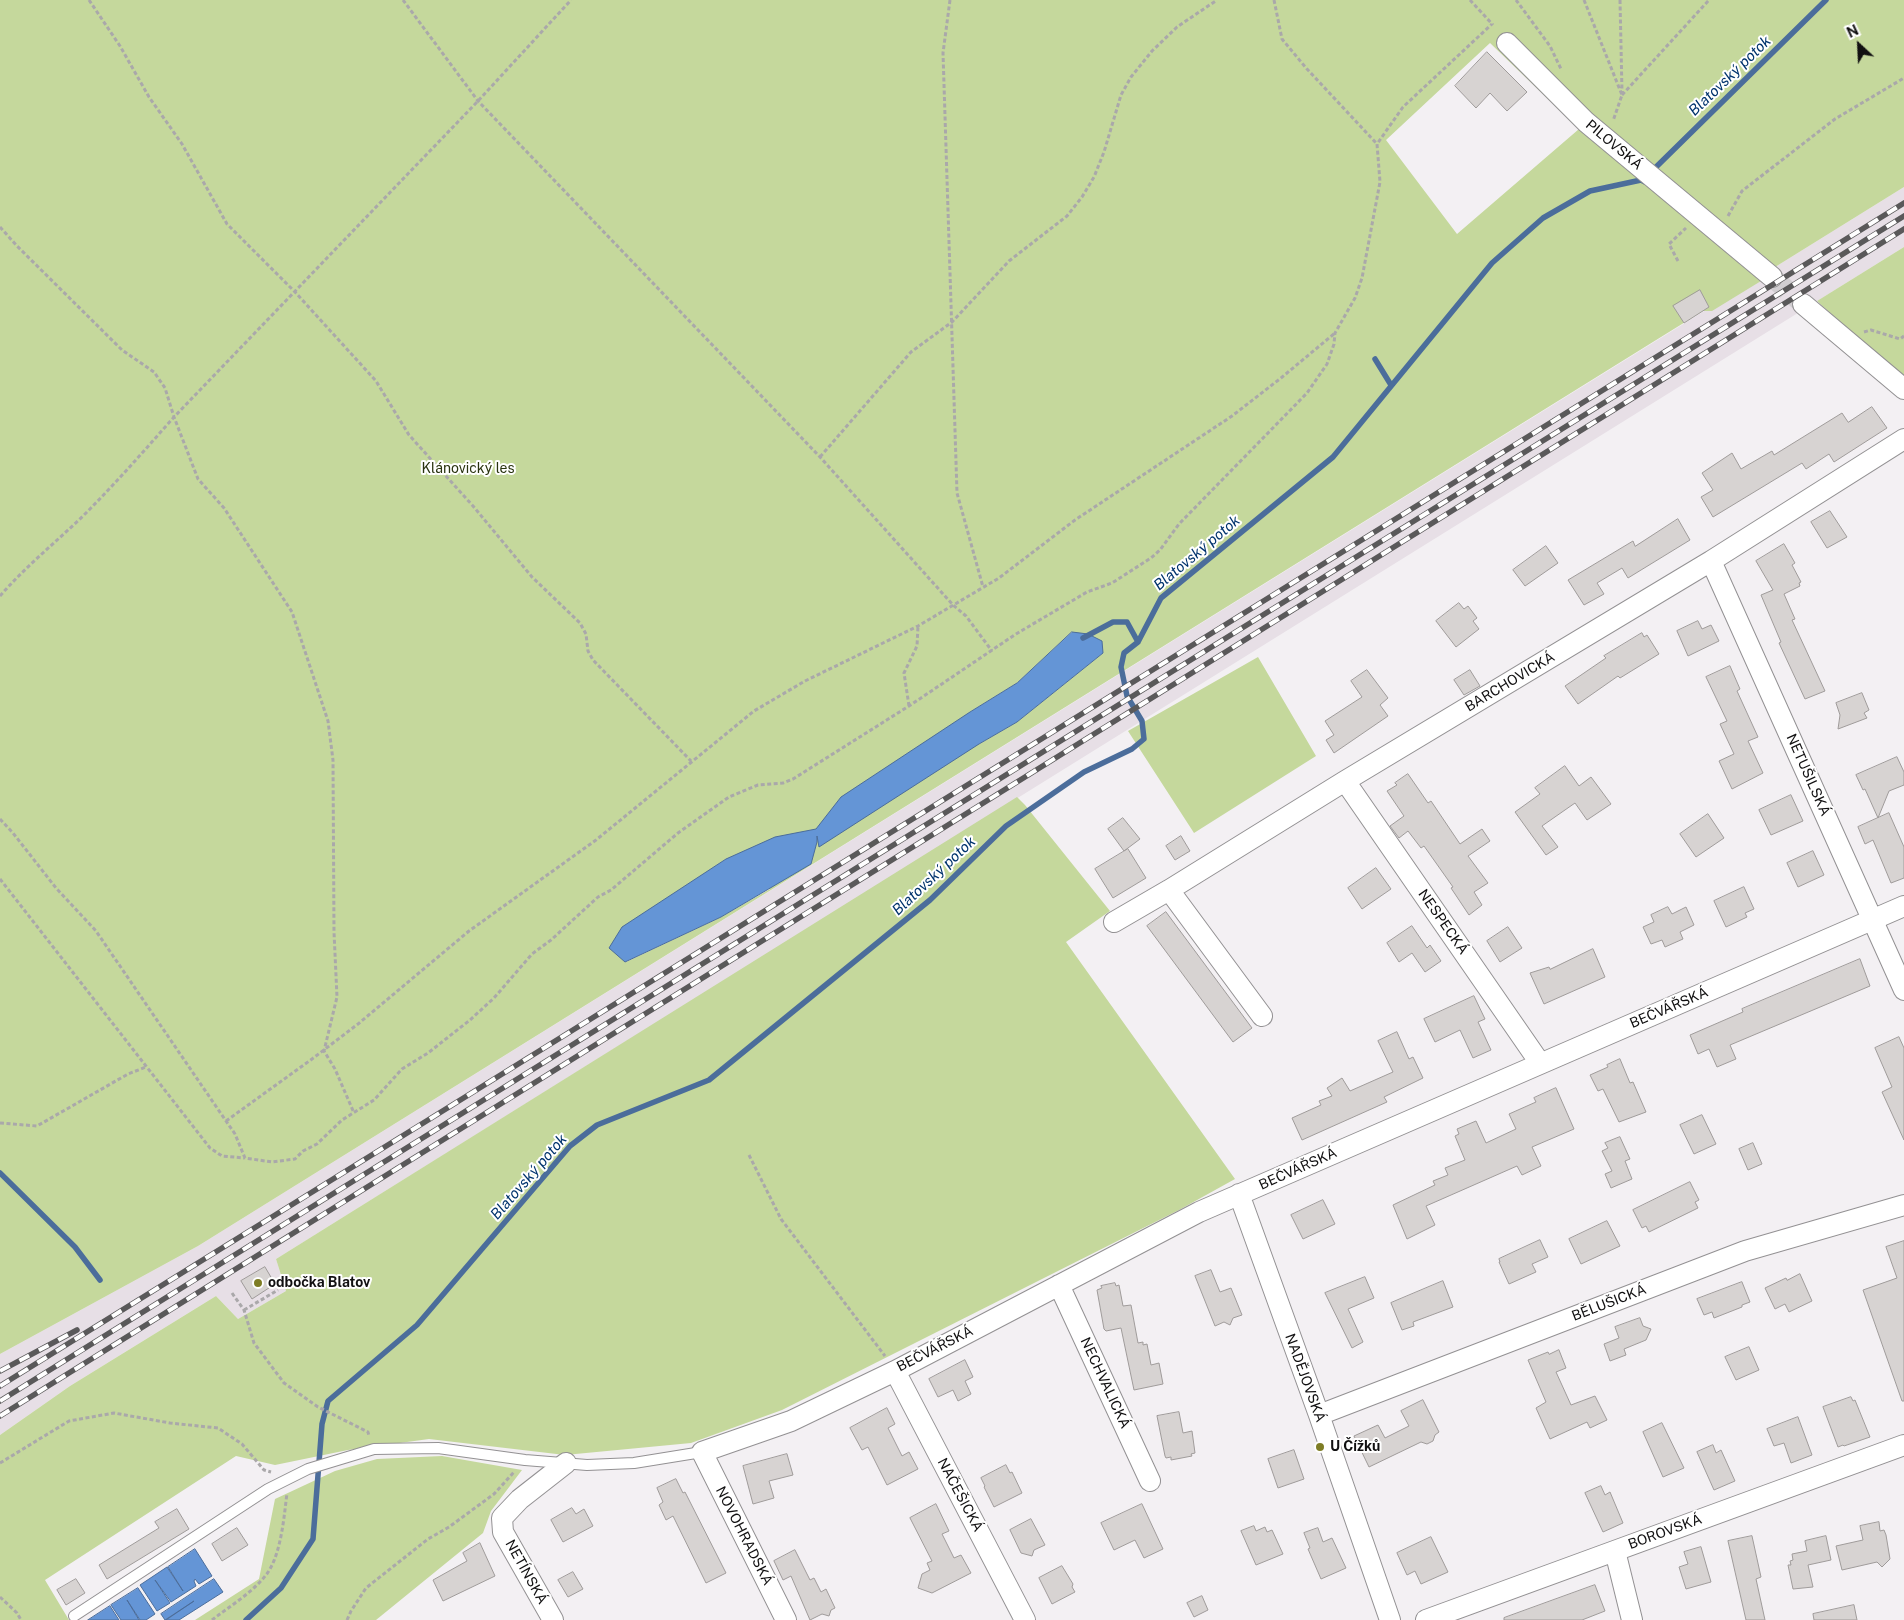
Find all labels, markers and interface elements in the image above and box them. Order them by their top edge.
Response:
north arrow [1834,20,1884,70]
text: N [1844,22,1861,41]
water label: Blatovský potok [1685,32,1775,120]
street label: PILOVSKÁ [1582,116,1646,174]
park label: Klánovický les [421,461,515,477]
water label: Blatovský potok [1150,512,1244,594]
street label: BARCHOVICKÁ [1462,649,1558,715]
street label: NETUŠILSKÁ [1782,731,1834,819]
water label: Blatovský potok [889,833,979,919]
street label: NESPECKÁ [1414,886,1472,958]
street label: BEČVÁŘSKÁ [1627,984,1711,1032]
water label: Blatovský potok [487,1131,571,1223]
street label: BEČVÁŘSKÁ [1256,1144,1340,1194]
place label: odbočka Blatov [268,1275,370,1291]
marker: odbočka Blatov [252,1277,264,1289]
street label: BĚLUŠICKÁ [1569,1281,1649,1325]
street label: BEČVÁŘSKÁ [894,1323,976,1375]
street label: NADĚJOVSKÁ [1281,1331,1329,1425]
street label: NECHVALICKÁ [1077,1335,1133,1431]
place label: U Čížků [1330,1439,1380,1455]
marker: U Čížků [1314,1441,1326,1453]
street label: NAČEŠICKÁ [934,1455,986,1535]
street label: NOVOHRADSKÁ [712,1484,776,1588]
street label: BOROVSKÁ [1626,1511,1704,1553]
street label: NETÍNSKÁ [501,1537,551,1607]

